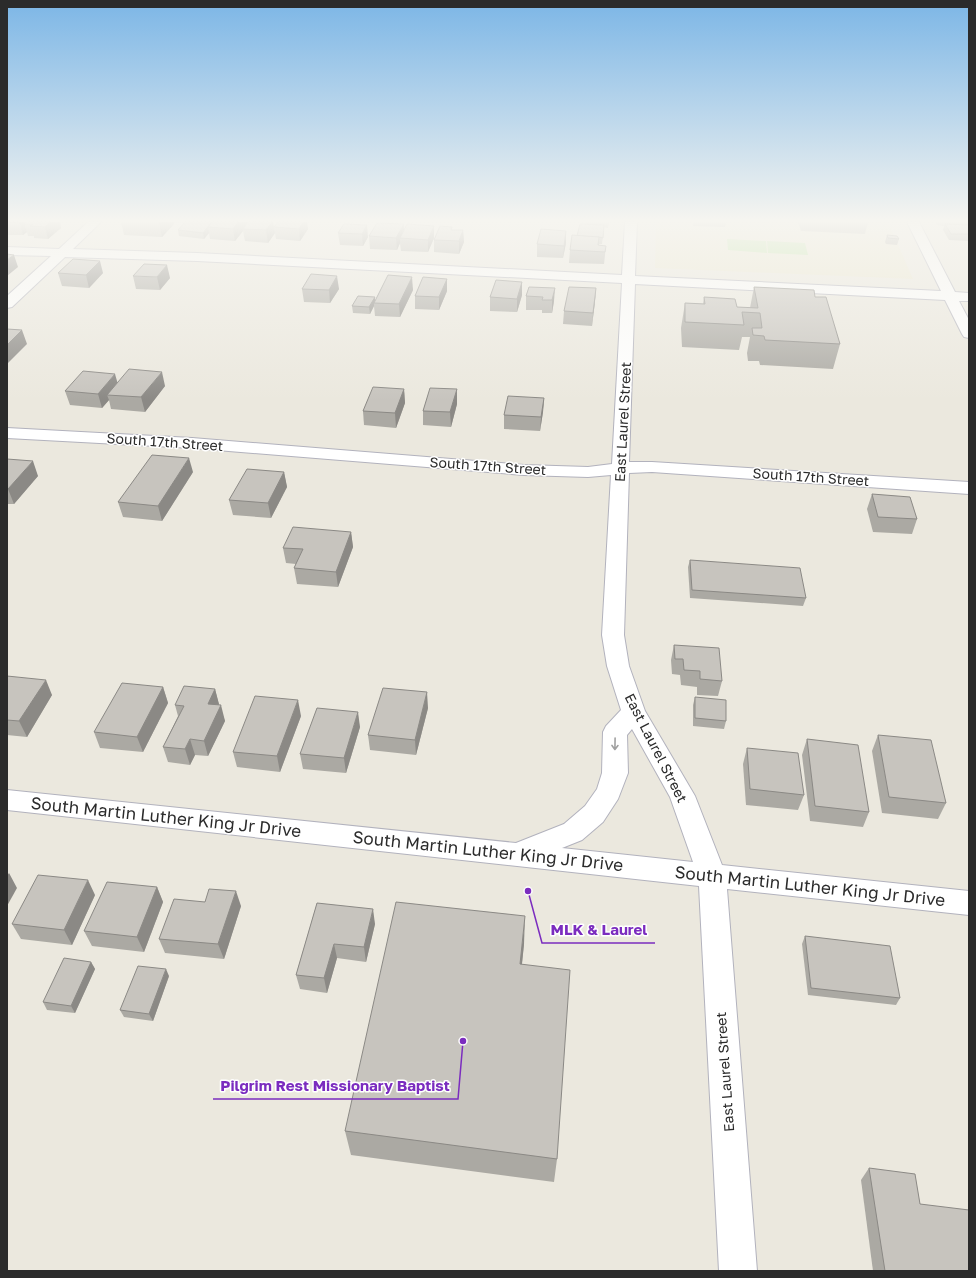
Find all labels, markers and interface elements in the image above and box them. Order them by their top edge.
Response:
street label: East Laurel Street [611,362,634,482]
street label: South 17th Street [106,429,224,454]
street label: South 17th Street [429,453,547,478]
street label: South 17th Street [752,464,870,489]
street label: East Laurel Street [622,690,691,805]
one-way arrow [611,737,619,750]
street label: South Martin Luther King Jr Drive [30,792,302,841]
street label: South Martin Luther King Jr Drive [352,826,624,875]
street label: South Martin Luther King Jr Drive [674,861,946,910]
callout: MLK & Laurel [542,916,655,943]
text: MLK & Laurel [551,920,647,938]
street label: East Laurel Street [712,1011,737,1133]
callout: Pilgrim Rest Missionary Baptist [213,1072,458,1099]
text: Pilgrim Rest Missionary Baptist [220,1076,450,1094]

